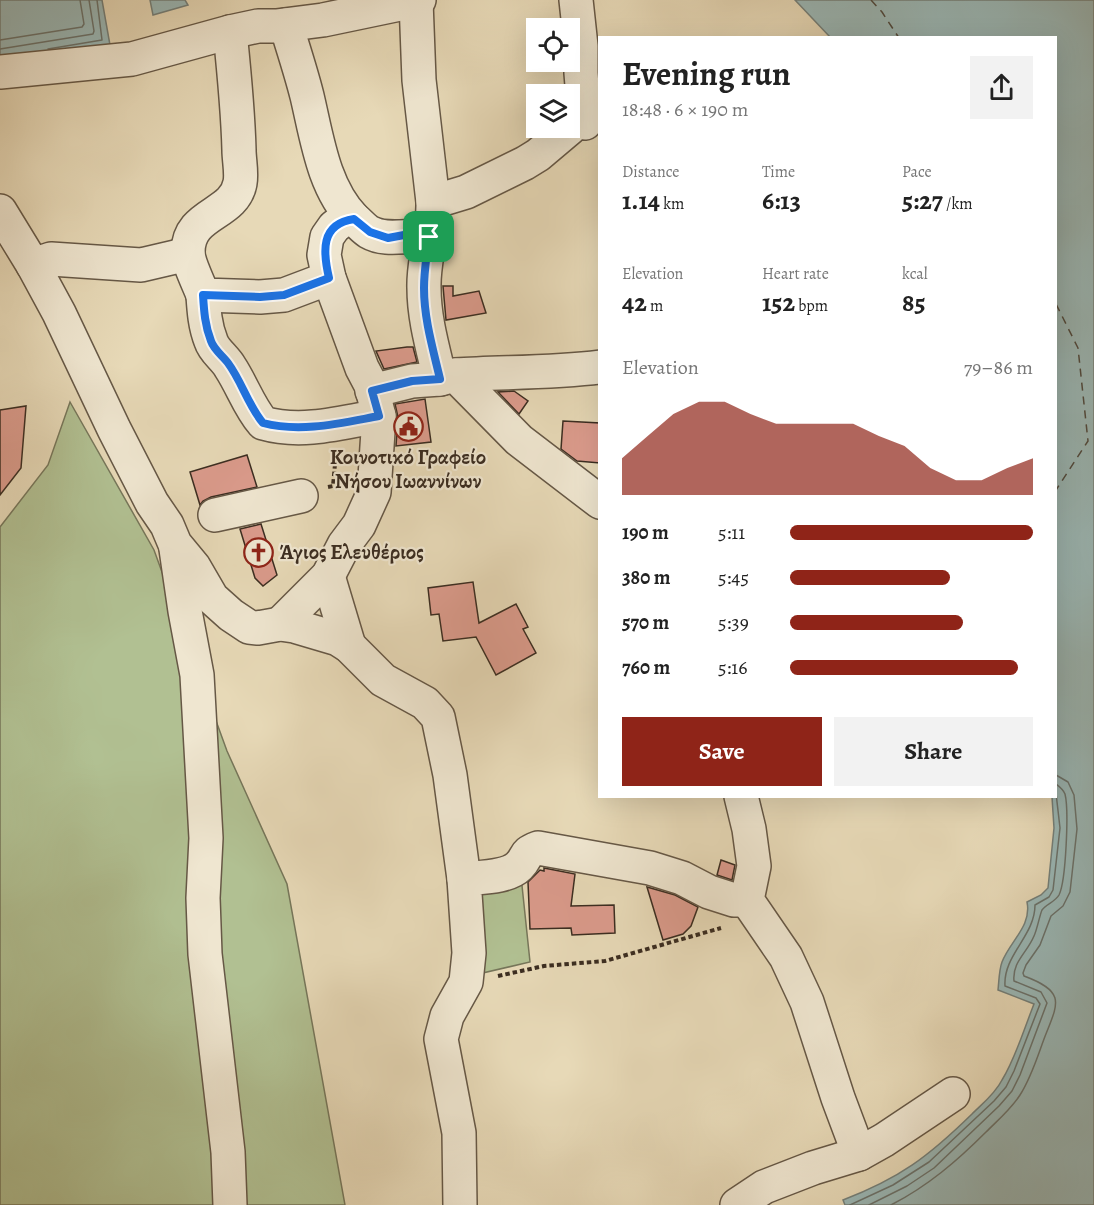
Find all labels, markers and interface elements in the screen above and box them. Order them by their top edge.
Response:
map controls [526,18,580,138]
button: locate [526,18,580,72]
text: Evening run [622,51,791,96]
button: share [970,56,1033,119]
button: layers [526,84,580,138]
text: 18:48 · 6 × 190 m [622,96,748,123]
text: Distance [622,161,679,183]
text: Time [762,161,795,183]
text: Pace [902,161,932,183]
text: 1.14 [622,183,660,218]
text: 6:13 [762,183,801,218]
text: 5:27 [902,183,943,218]
text: km [660,193,684,215]
text: /km [943,193,973,215]
pin [403,211,454,262]
icon: arrive [412,220,445,253]
text: Elevation [622,263,683,285]
text: Heart rate [762,263,829,285]
text: kcal [902,263,928,285]
text: 42 [622,285,647,320]
text: 152 [762,285,795,320]
text: 85 [902,285,926,320]
text: m [647,295,663,317]
text: bpm [795,295,828,317]
text: Elevation [622,354,699,381]
text: 79–86 m [964,354,1033,381]
public building icon: Κοινοτικό Γραφείο Νήσου Ιωαννίνων [392,410,424,442]
place label: Κοινοτικό Γραφείο Νήσου Ιωαννίνων [330,443,486,495]
text: 190 m [622,519,669,546]
text: 5:11 [718,519,745,546]
church icon: Άγιος Ελευθέριος [242,536,274,568]
place label: Άγιος Ελευθέριος [279,538,424,566]
text: 380 m [622,564,671,591]
text: 5:45 [718,564,749,591]
text: 570 m [622,609,669,636]
text: 5:39 [718,609,749,636]
text: 760 m [622,654,670,681]
text: 5:16 [718,654,747,681]
button: Save [622,717,822,786]
button: Share [834,717,1033,786]

